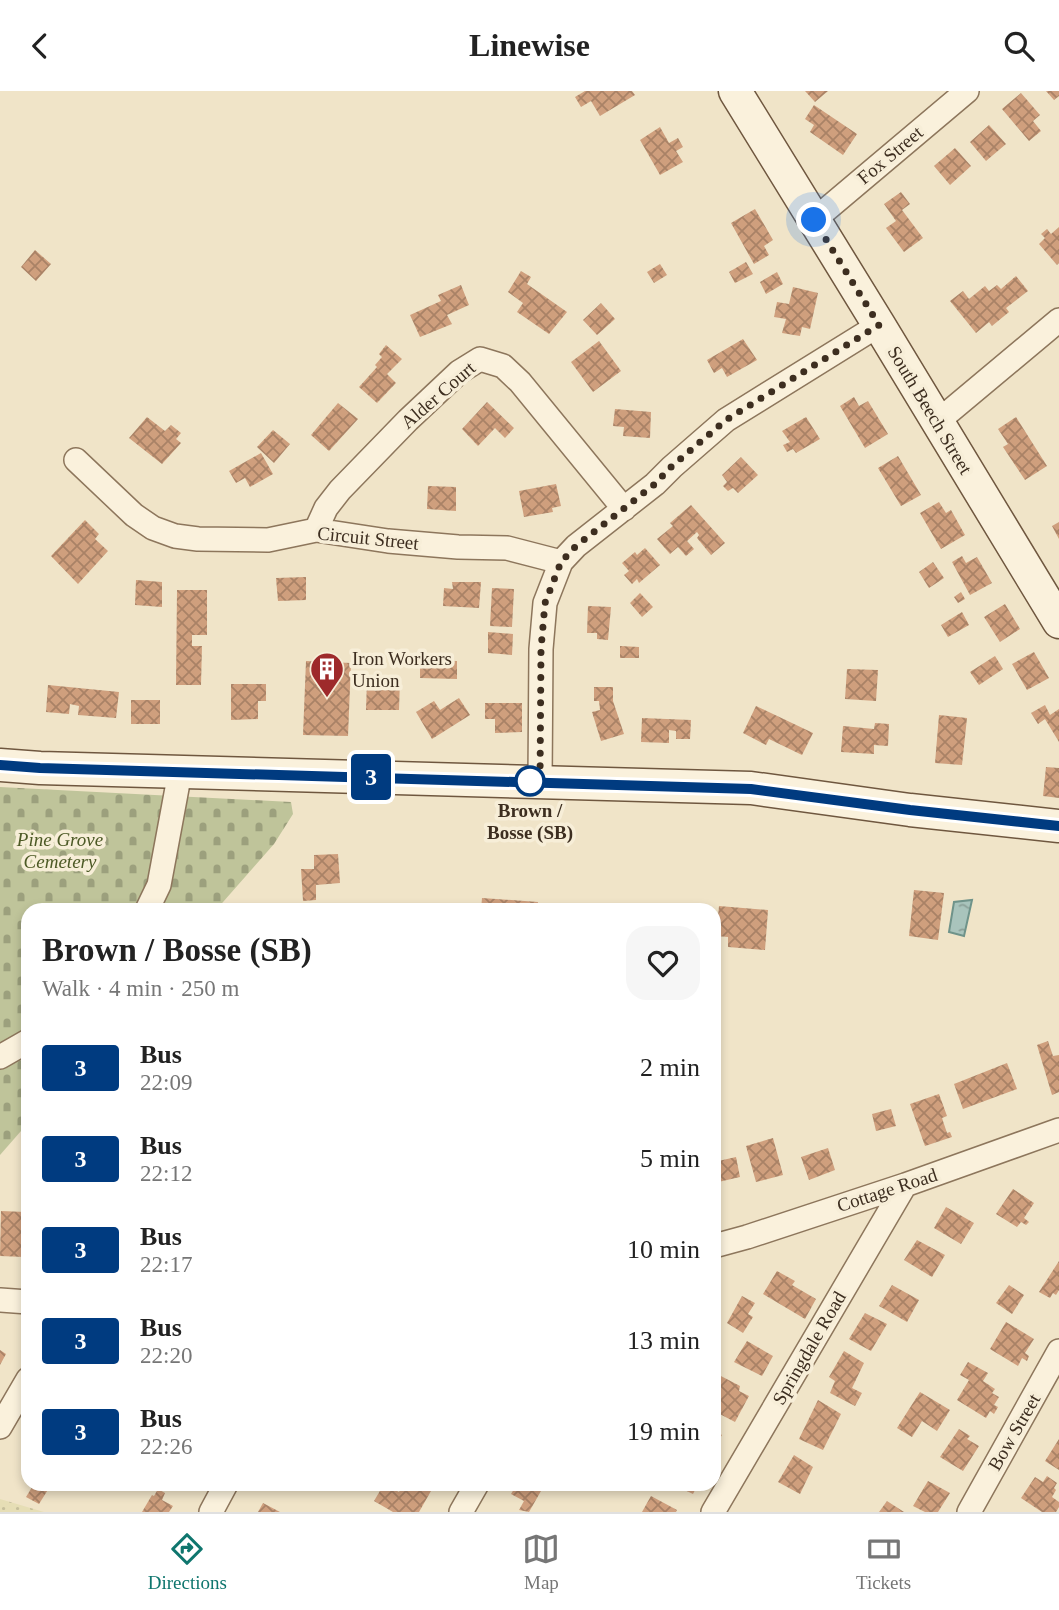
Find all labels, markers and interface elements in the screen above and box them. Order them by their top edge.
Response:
icon: back [21,27,59,65]
text: Linewise [469,27,590,63]
icon: search [1000,27,1038,65]
street label: Fox Street [853,121,927,188]
your location [796,202,831,237]
street label: South Beech Street [883,342,977,478]
street label: Alder Court [397,357,480,433]
street label: Circuit Street [316,522,420,554]
place label: Iron Workers Union [352,648,452,691]
building icon: Iron Workers Union [308,650,346,699]
line badge: 3 [348,754,394,800]
text: 3 [365,764,377,790]
marker: Brown / Bosse (SB) [515,766,545,796]
place label: Brown / Bosse (SB) [487,800,573,844]
park label: Pine Grove Cemetery [16,829,103,872]
button: heart [626,926,700,1000]
text: Brown / Bosse (SB) [42,932,312,968]
text: Walk · 4 min · 250 m [42,976,239,1001]
text: Bus [140,1040,182,1069]
text: 2 min [640,1053,700,1082]
text: 3 [75,1055,87,1081]
text: 22:09 [140,1070,192,1095]
text: Bus [140,1131,182,1160]
text: 5 min [640,1144,700,1173]
text: 3 [75,1146,87,1172]
text: 22:12 [140,1161,192,1186]
street label: Cottage Road [834,1164,940,1216]
text: Bus [140,1222,182,1251]
text: 10 min [627,1235,700,1264]
text: 3 [75,1237,87,1263]
text: 22:17 [140,1252,192,1277]
street label: Springdale Road [768,1287,850,1408]
text: Bus [140,1313,182,1342]
text: 13 min [627,1326,700,1355]
text: 3 [75,1328,87,1354]
text: 22:20 [140,1343,192,1368]
street label: Bow Street [984,1389,1045,1474]
text: Bus [140,1404,182,1433]
text: 19 min [627,1417,700,1446]
text: 3 [75,1419,87,1445]
text: 22:26 [140,1434,192,1459]
tab: Directions [148,1530,227,1594]
tab: Map [522,1530,560,1594]
tab: Tickets [856,1530,911,1594]

